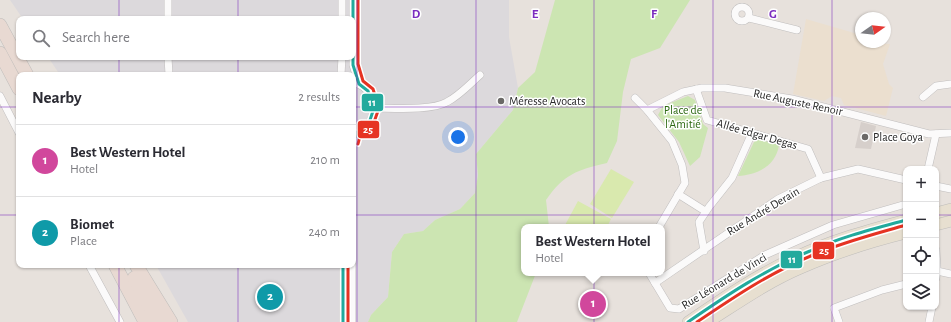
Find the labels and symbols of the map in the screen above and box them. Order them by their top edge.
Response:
text: D [412,8,421,21]
text: E [532,8,539,21]
text: F [651,8,658,21]
text: G [769,8,777,21]
north arrow [855,12,891,48]
street label: Rue Auguste Renoir [752,87,844,117]
line badge: 11 [361,93,384,112]
place label: Méresse Avocats [509,95,585,107]
marker: Méresse Avocats [496,96,506,106]
text: 11 [368,97,376,108]
park label: Place de l'Amitié [664,104,702,130]
street label: Allée Edgar Degas [715,117,799,151]
line badge: 25 [357,120,380,139]
text: 25 [363,124,373,135]
your location [448,127,468,147]
place label: Place Goya [873,131,923,144]
marker: Place Goya [860,132,870,142]
street label: Rue André Derain [725,185,801,237]
line badge: 25 [812,241,835,260]
text: 25 [819,245,829,256]
line badge: 11 [780,250,803,269]
street label: Rue Léonard de Vinci [679,251,769,311]
text: 11 [788,254,796,265]
pin: 2 [257,282,283,312]
pin: 1 [580,289,606,319]

